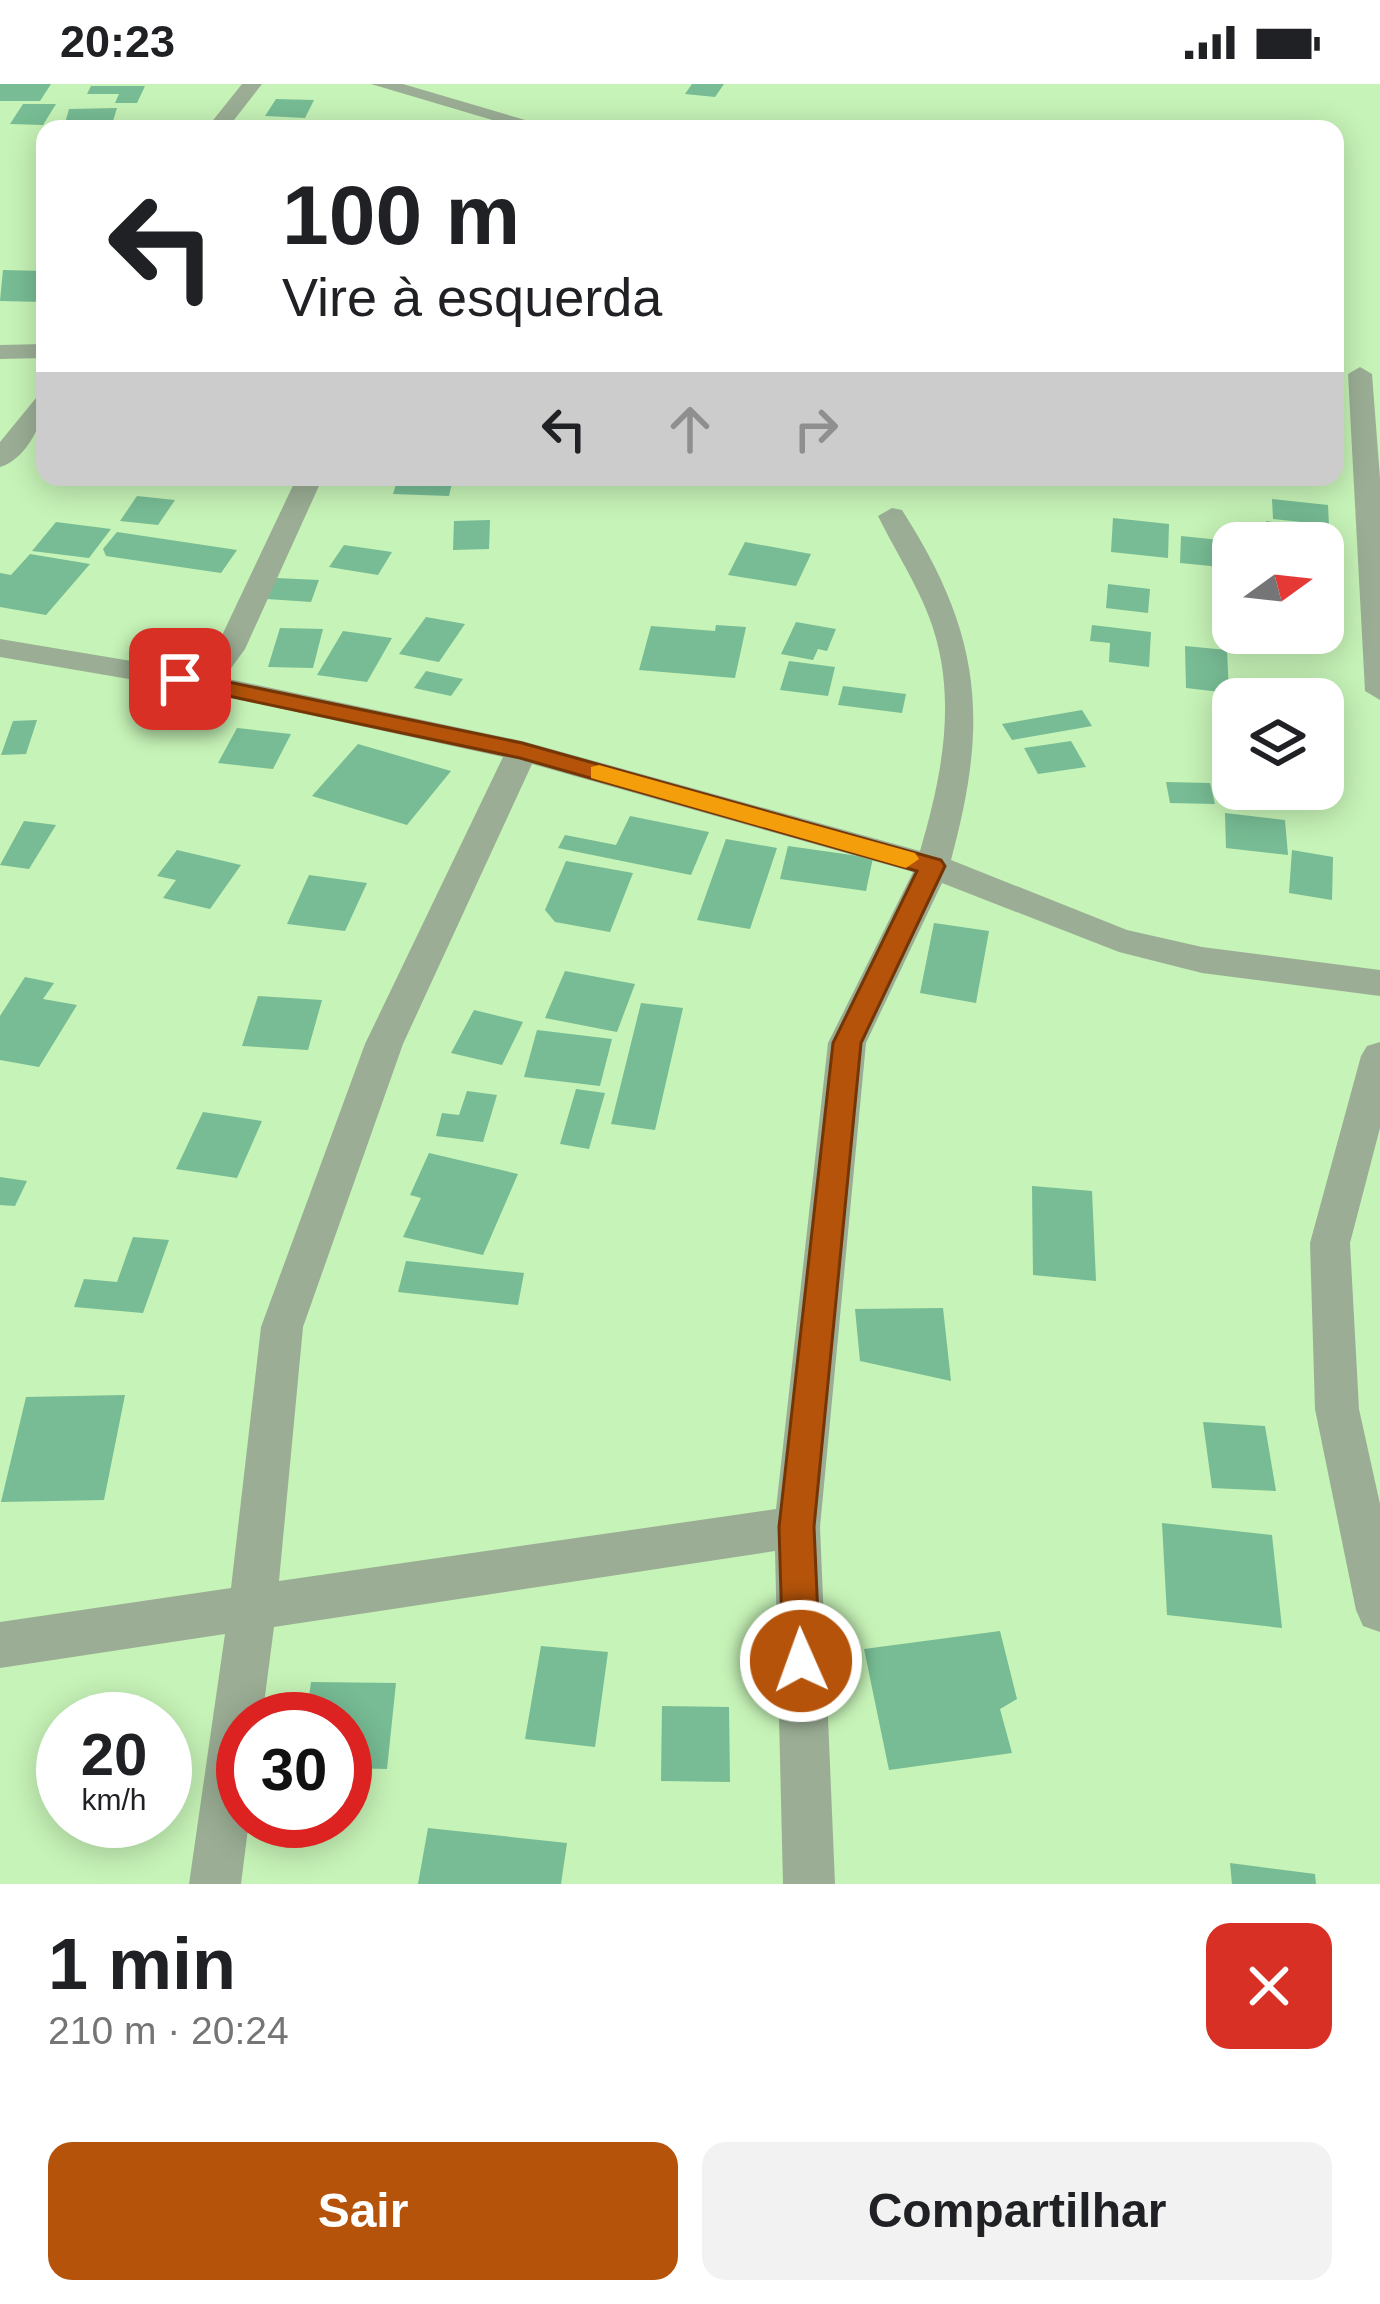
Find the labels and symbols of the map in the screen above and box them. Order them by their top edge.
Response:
north arrow [1212,522,1344,654]
pin [129,628,231,730]
position arrow [738,1598,864,1724]
speed limit sign: 30 [216,1692,372,1848]

